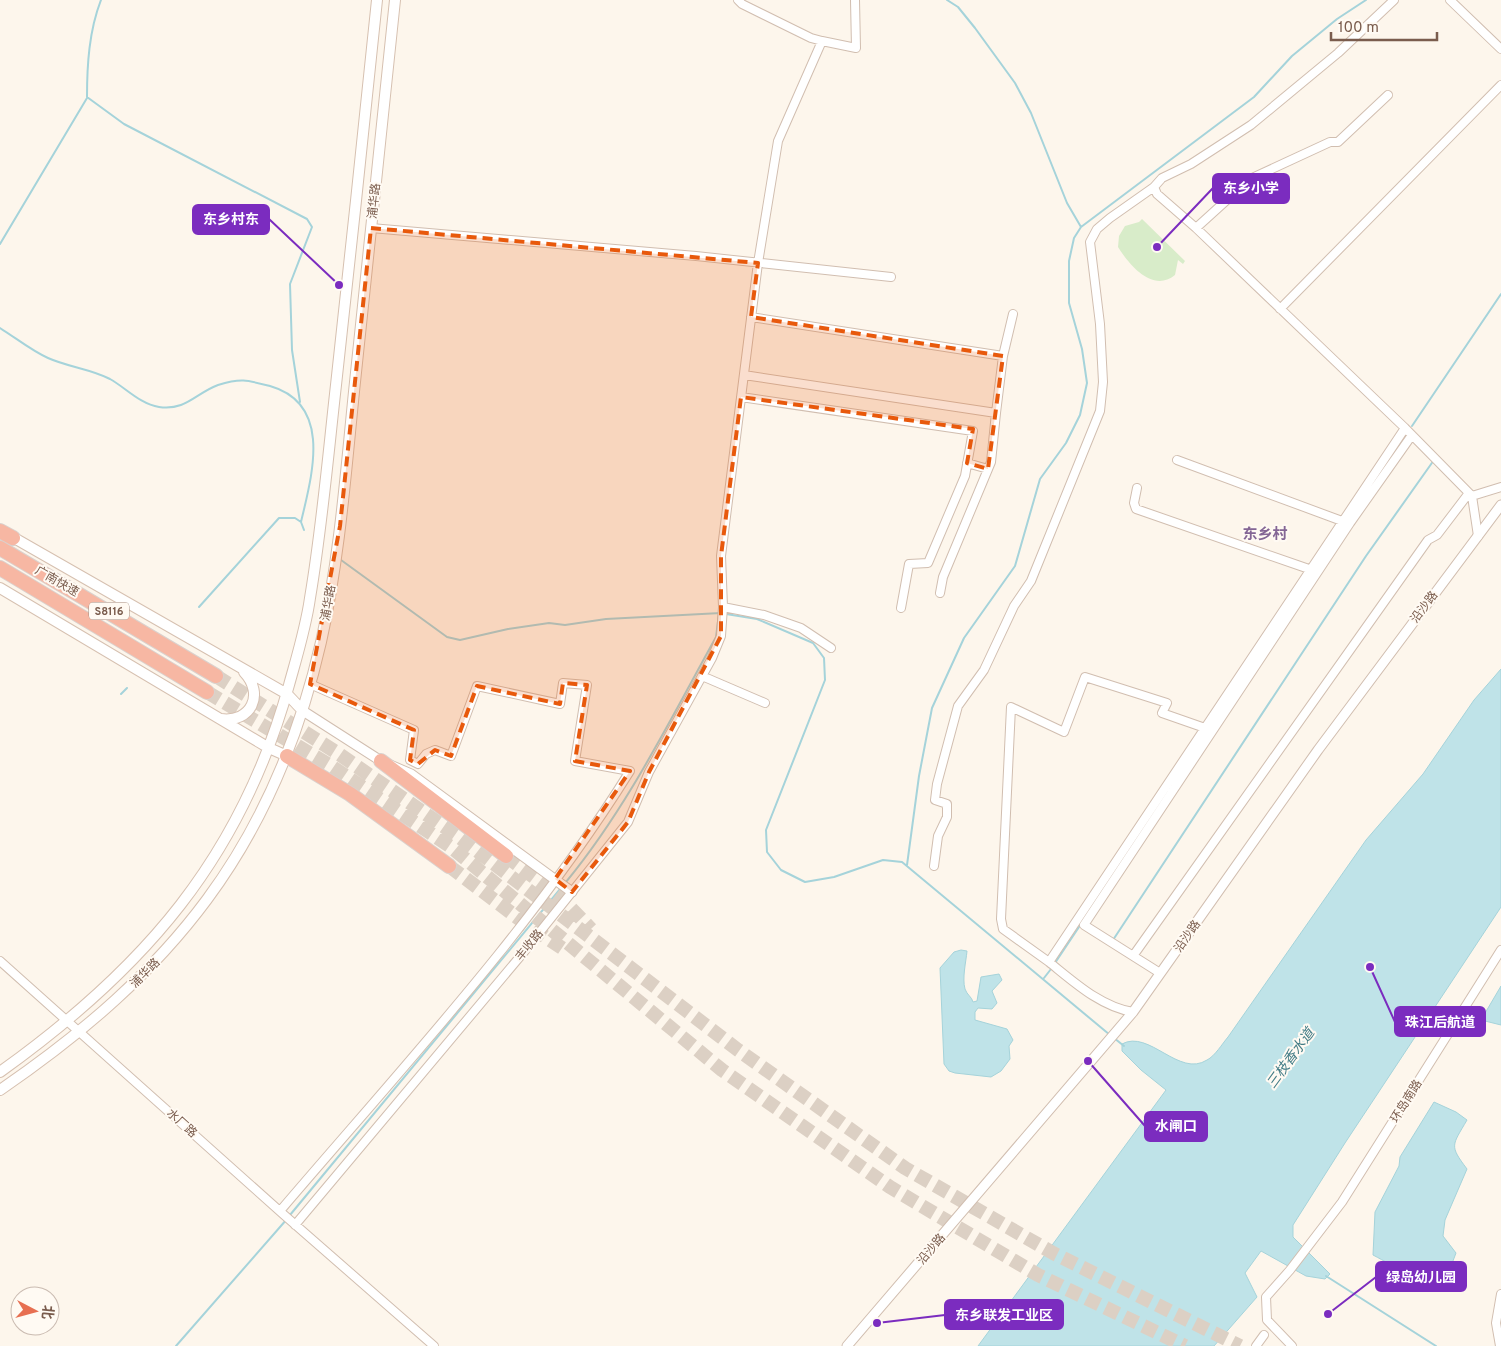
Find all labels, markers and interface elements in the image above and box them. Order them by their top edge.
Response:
scale bar [1331,10,1437,42]
text: 100 m [1338,19,1379,38]
callout: 东乡小学 [1213,174,1289,203]
text: 东乡小学 [1223,181,1279,198]
street label: 浦华路 [365,182,385,220]
callout: 东乡村东 [193,205,269,234]
text: 东乡村东 [203,211,259,229]
district label: 东乡村 [1242,525,1288,545]
street label: 广南快速 [32,563,81,601]
street label: 浦华路 [318,584,340,622]
street label: 沿沙路 [1408,588,1442,627]
road number: S8116 [89,602,129,620]
street label: 沿沙路 [1171,917,1205,956]
street label: 丰收路 [512,927,547,965]
street label: 浦华路 [127,955,164,992]
callout: 珠江后航道 [1395,1007,1485,1036]
text: 珠江后航道 [1405,1014,1475,1032]
water label: 三枝香水道 [1264,1024,1320,1092]
street label: 环岛南路 [1387,1077,1426,1126]
street label: 水厂路 [163,1106,200,1142]
callout: 水闸口 [1145,1112,1207,1141]
text: 水闸口 [1155,1119,1197,1136]
street label: 沿沙路 [914,1231,949,1269]
callout: 绿岛幼儿园 [1376,1262,1466,1291]
text: 绿岛幼儿园 [1386,1269,1456,1287]
north arrow [10,1286,60,1336]
callout: 东乡联发工业区 [945,1300,1063,1329]
text: 北 [37,1304,56,1320]
text: 东乡联发工业区 [955,1307,1053,1325]

